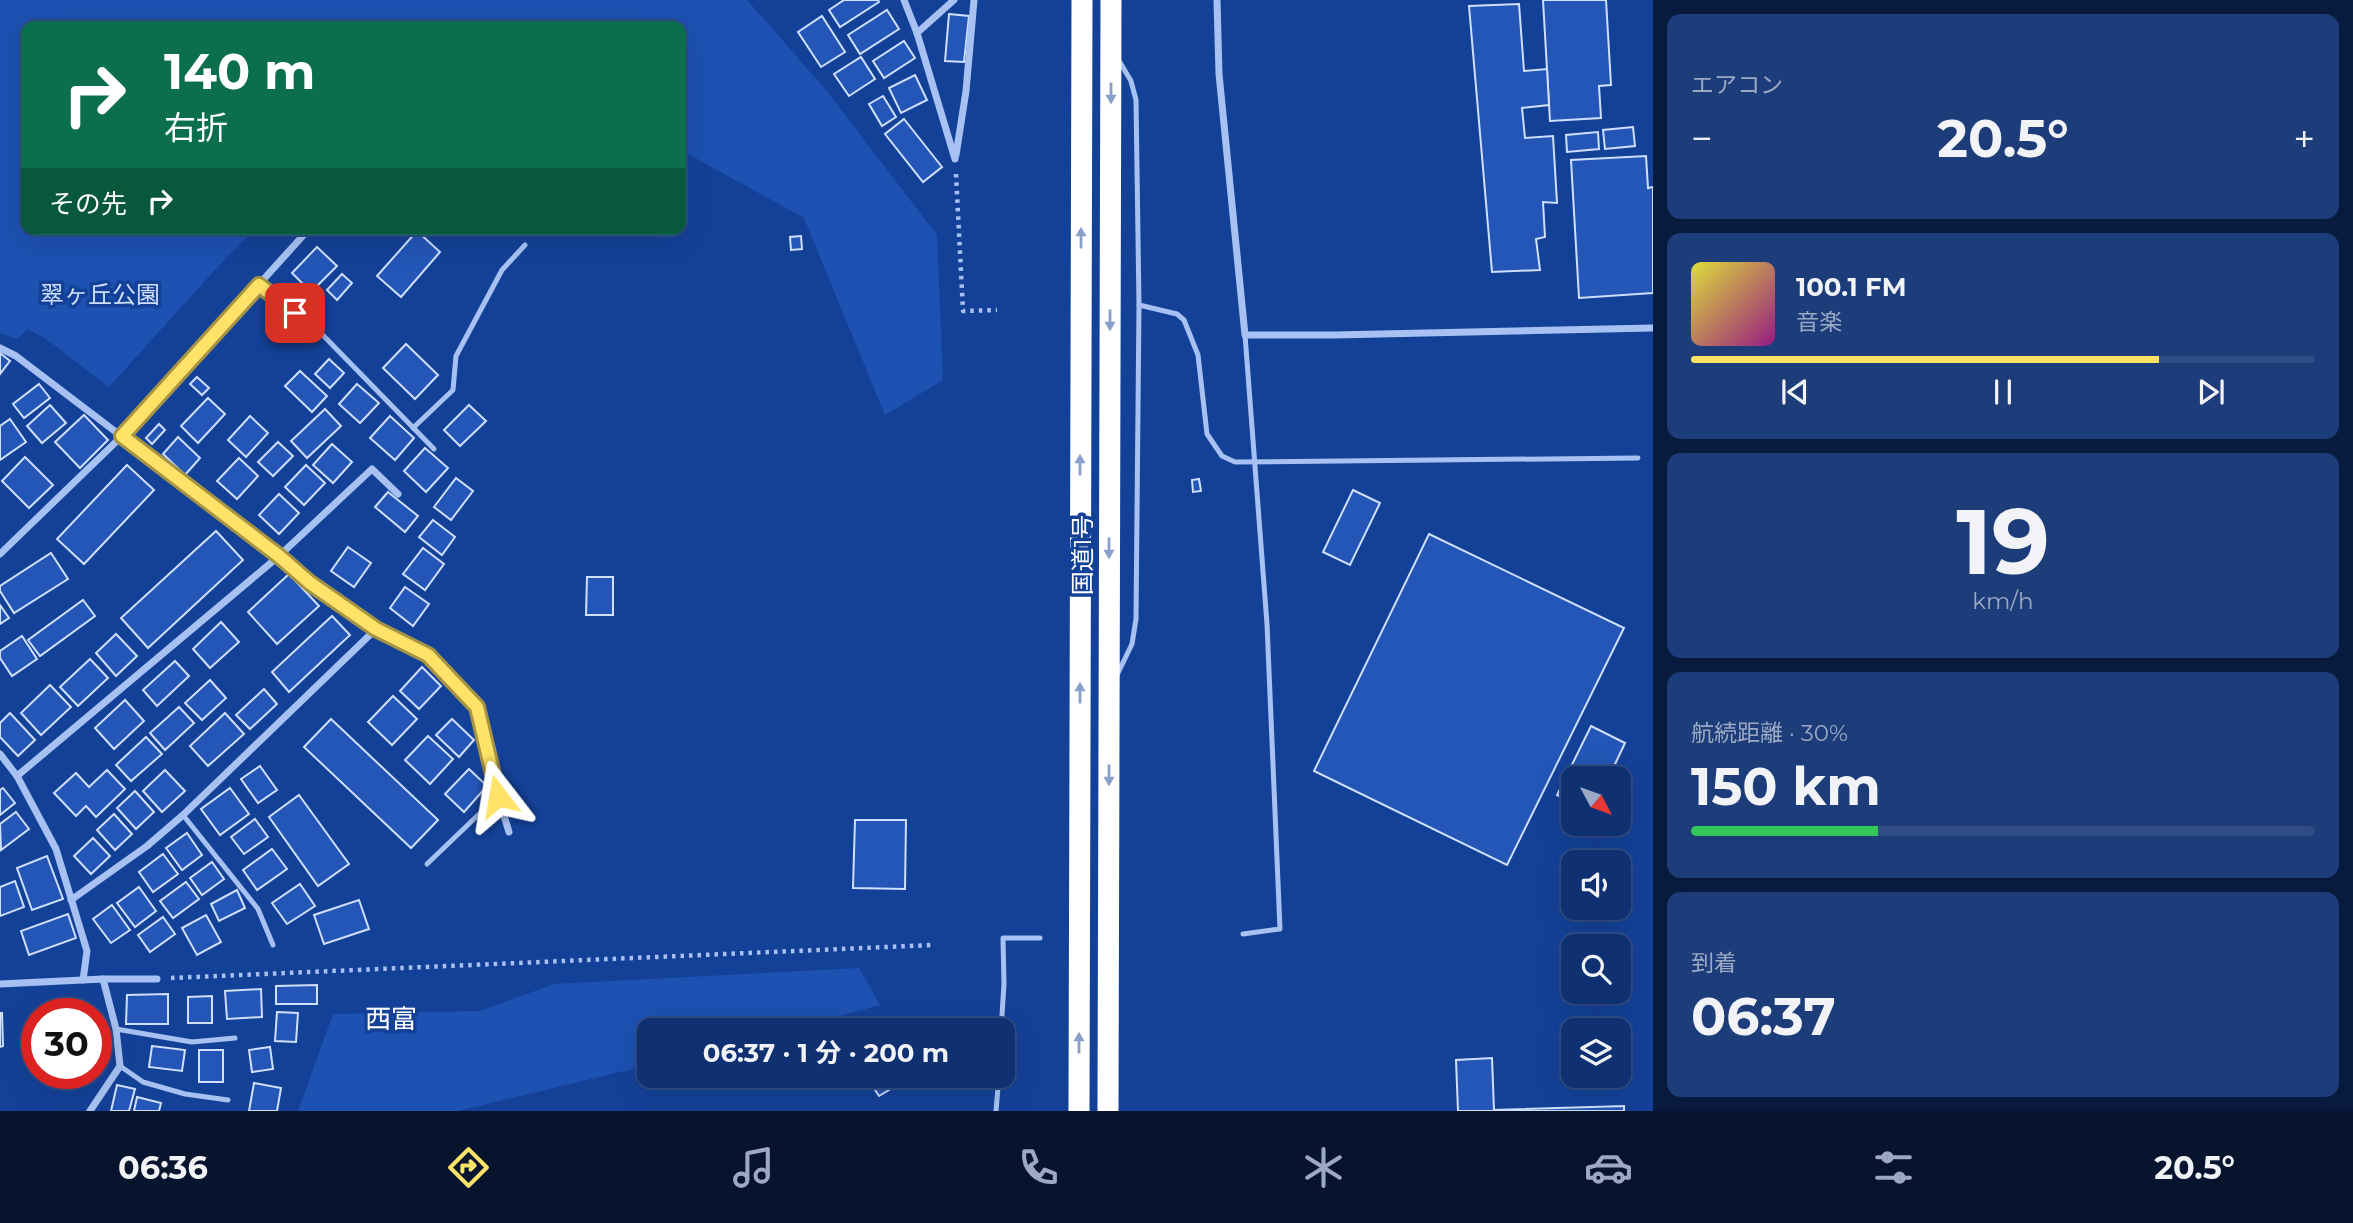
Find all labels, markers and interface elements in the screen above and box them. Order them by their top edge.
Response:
text: 140 m [164,42,316,101]
icon: right [49,49,140,140]
text: エアコン [1691,71,1783,99]
one-way arrow [1105,82,1117,104]
text: 20.5° [1937,107,2069,170]
text: 右折 [164,108,228,147]
text: − [1691,115,1713,162]
text: + [2293,115,2315,162]
icon: right [141,182,179,220]
text: その先 [49,188,127,220]
one-way arrow [1075,227,1087,249]
text: 100.1 FM [1796,271,1907,303]
park label: 翠ヶ丘公園 [40,280,160,309]
pin [265,283,325,343]
icon: arrive [276,294,314,332]
text: 音楽 [1796,308,1842,336]
one-way arrow [1104,309,1116,331]
icon: previous [1776,373,1814,411]
icon: pause [1984,373,2022,411]
icon: next [2192,373,2230,411]
one-way arrow [1074,454,1086,476]
text: 19 [1956,486,2050,597]
street label: 国道1号 [1068,515,1097,595]
one-way arrow [1104,537,1115,559]
text: km/h [1972,587,2034,615]
one-way arrow [1074,682,1086,704]
text: 航続距離 · 30% [1691,719,1848,747]
text: 150 km [1691,755,1881,818]
position arrow [461,759,535,833]
one-way arrow [1103,764,1115,786]
north arrow [1561,766,1631,836]
map controls [1561,766,1631,1088]
button: sound [1561,850,1631,920]
button: search [1561,934,1631,1004]
text: 到着 [1691,949,1737,977]
text: 06:37 [1691,985,1836,1048]
speed limit sign: 30 [21,998,112,1089]
district label: 西富 [365,1003,417,1035]
button: layers [1561,1018,1631,1088]
one-way arrow [1073,1032,1085,1054]
text: 06:37 · 1 分 · 200 m [703,1037,949,1069]
icon: directions [444,1143,493,1192]
icon: music [729,1143,778,1192]
icon: phone [1014,1143,1063,1192]
icon: climate [1299,1143,1348,1192]
icon: car [1584,1143,1633,1192]
icon: filters [1869,1143,1918,1192]
text: 06:36 [118,1148,208,1187]
text: 20.5° [2154,1148,2235,1187]

